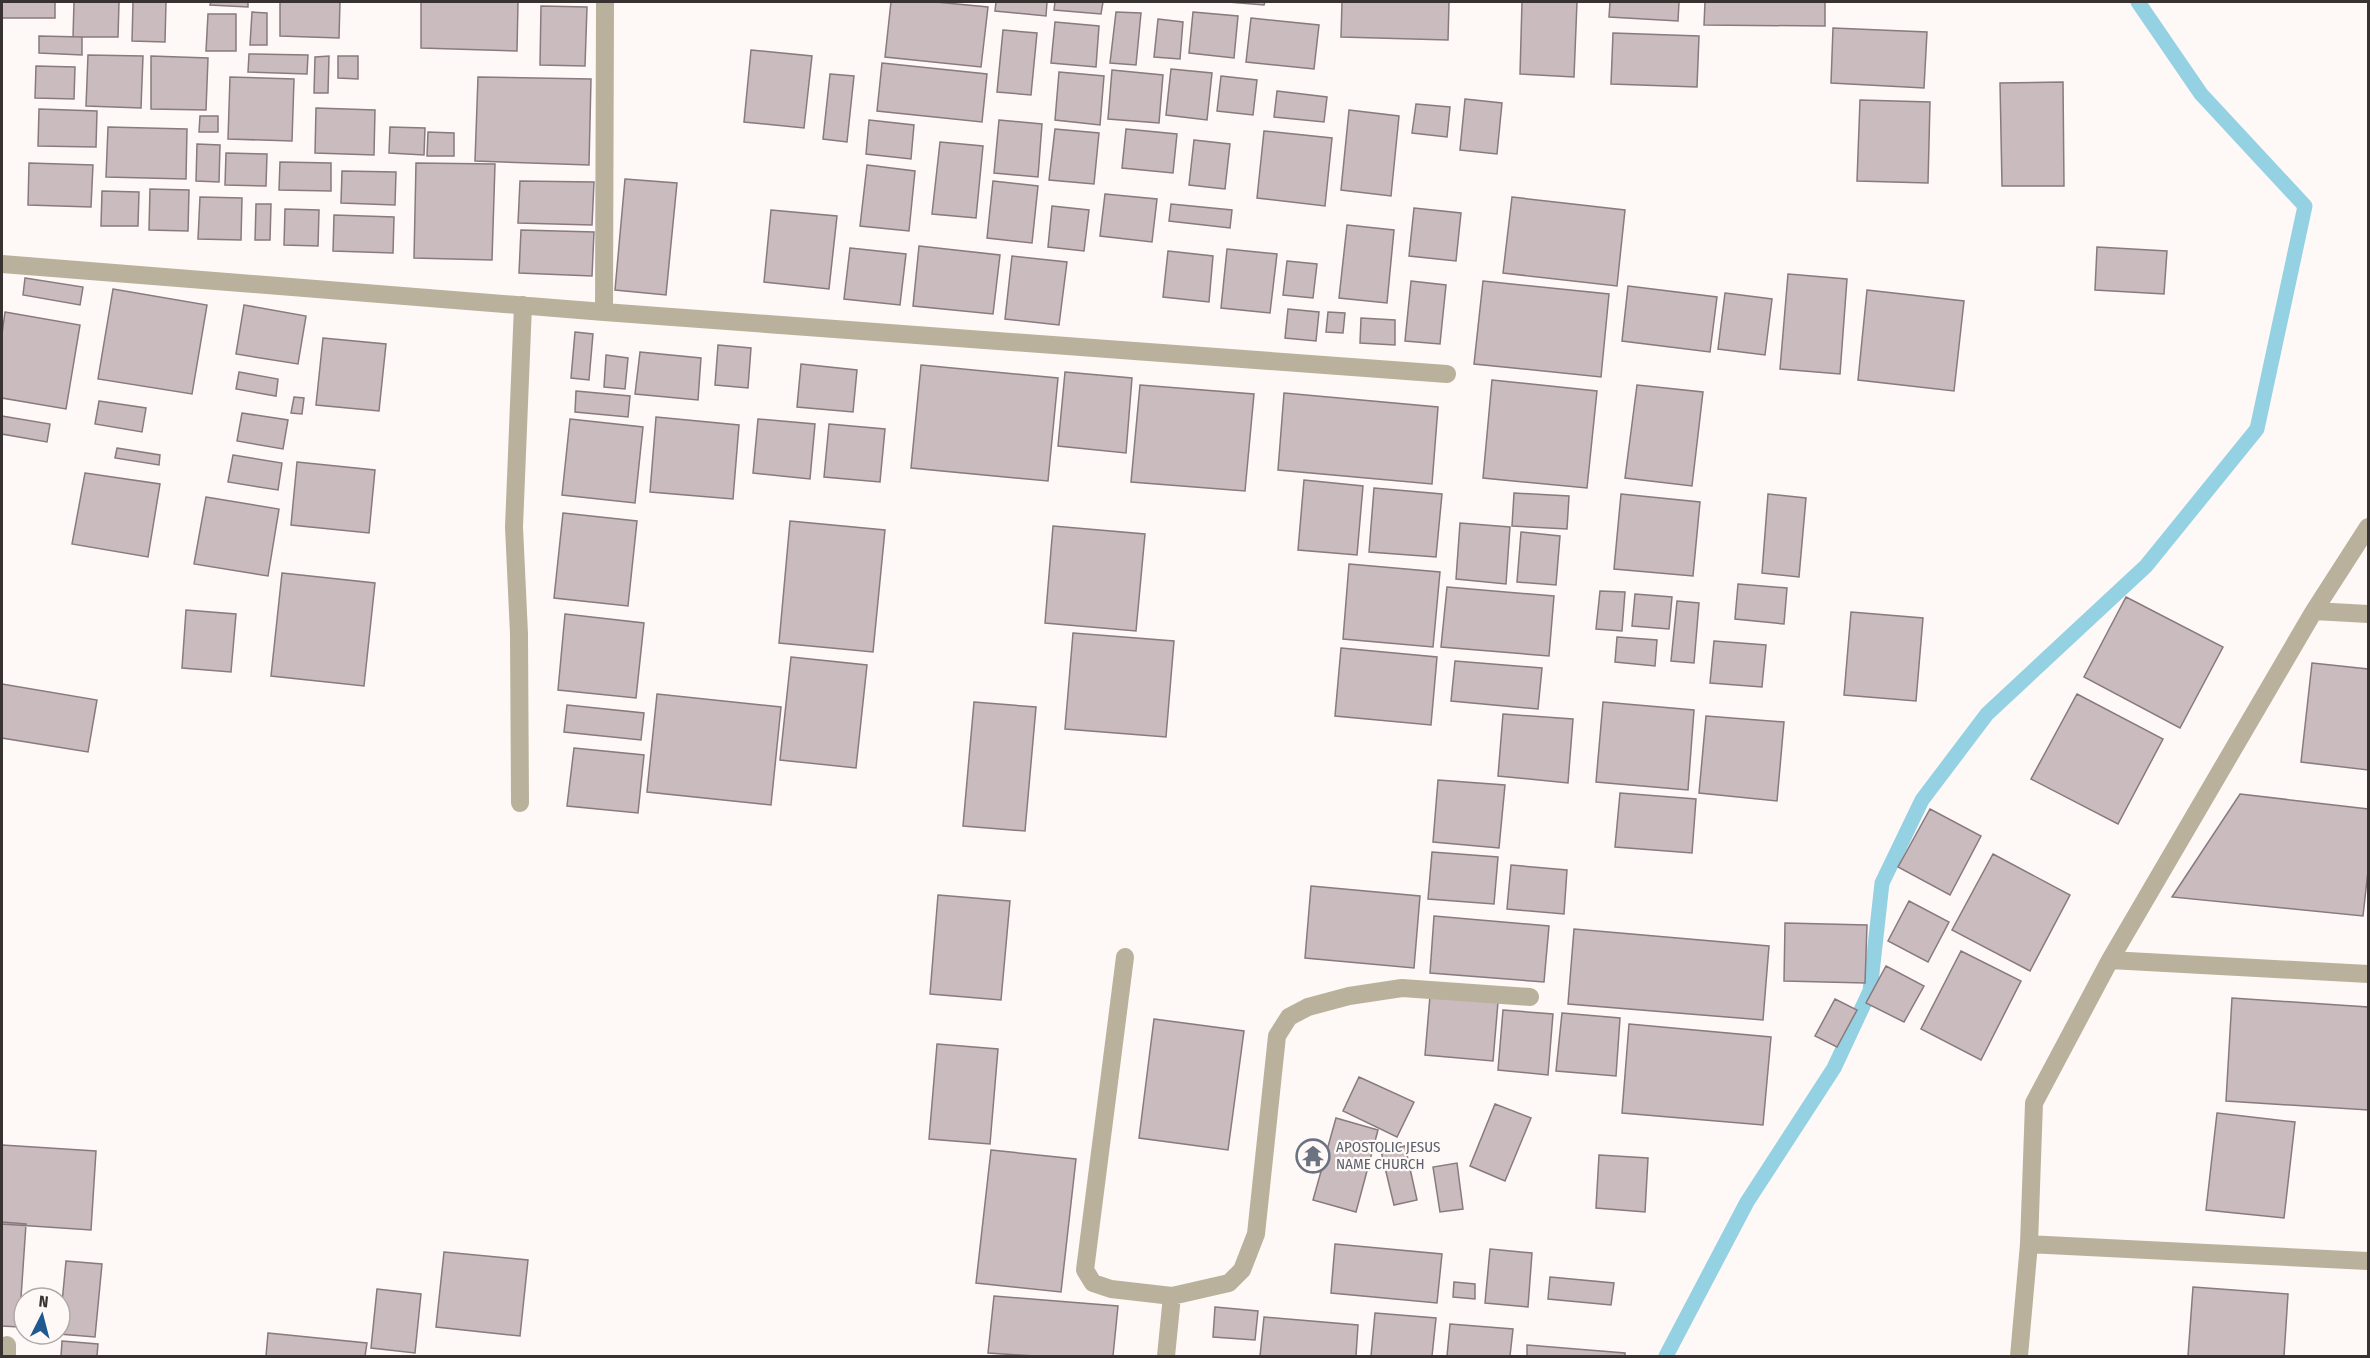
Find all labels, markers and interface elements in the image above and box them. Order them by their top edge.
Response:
temple icon: APOSTOLIC JESUS NAME CHURCH [1295,1138,1331,1174]
place label: APOSTOLIC JESUS NAME CHURCH [1336,1138,1440,1173]
north arrow [12,1286,72,1346]
text: N [38,1292,49,1312]

